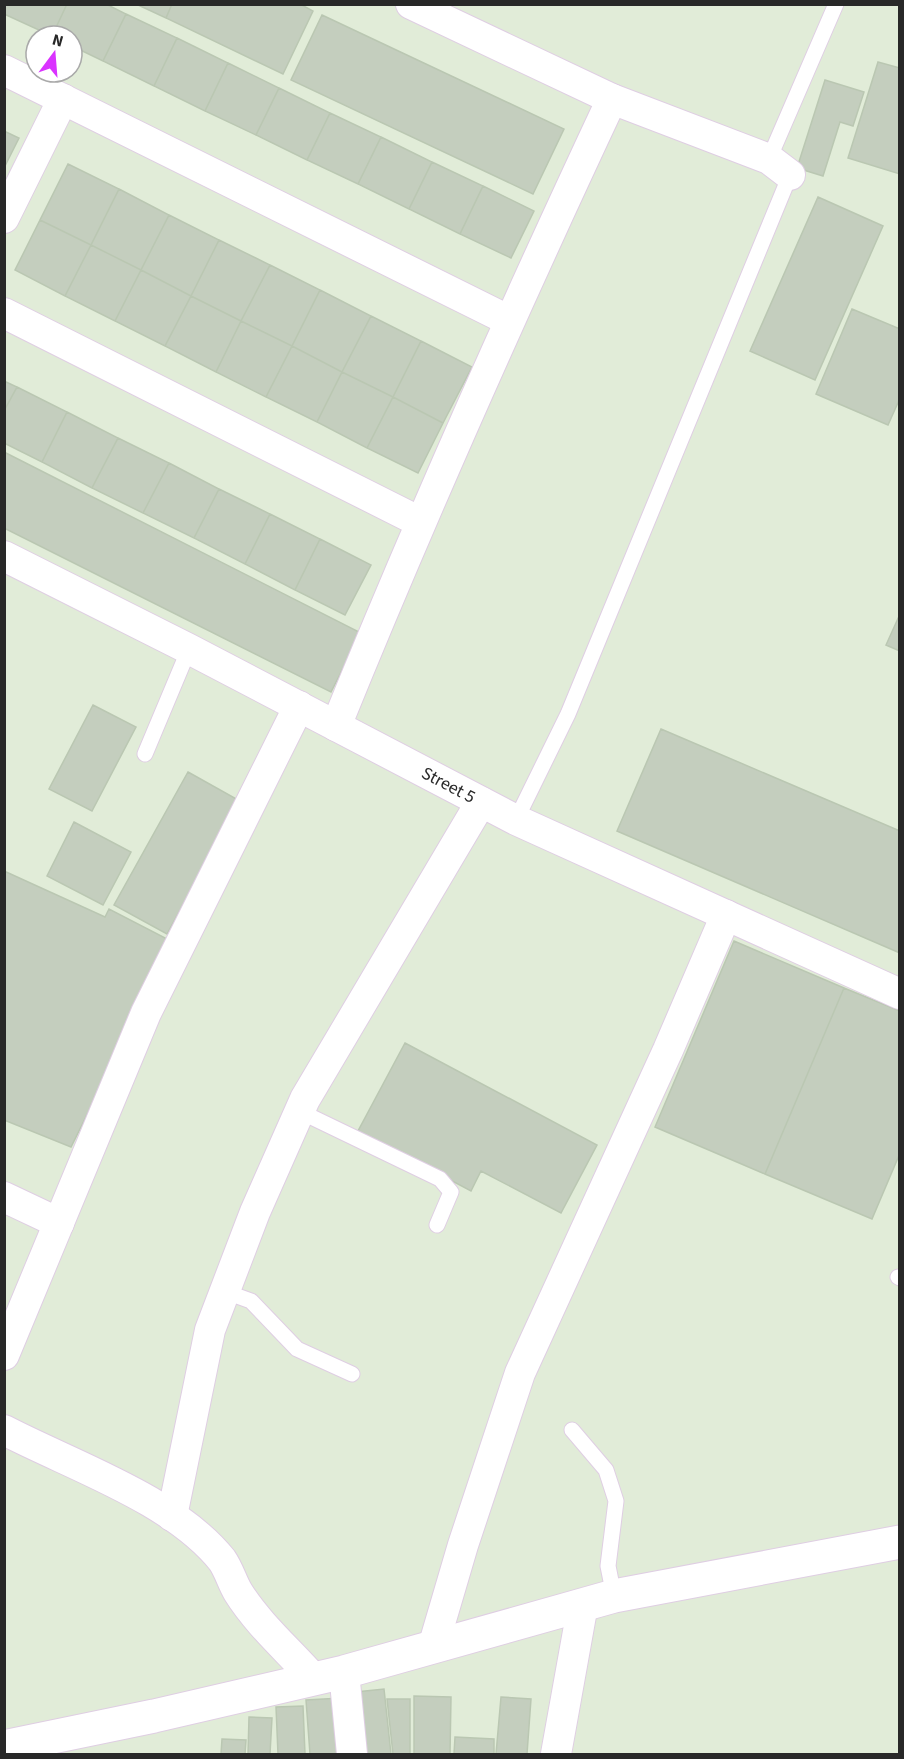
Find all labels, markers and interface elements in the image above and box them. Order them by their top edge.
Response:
north arrow [24,24,84,84]
text: N [50,29,66,53]
street label: Street 5 [417,760,480,809]

